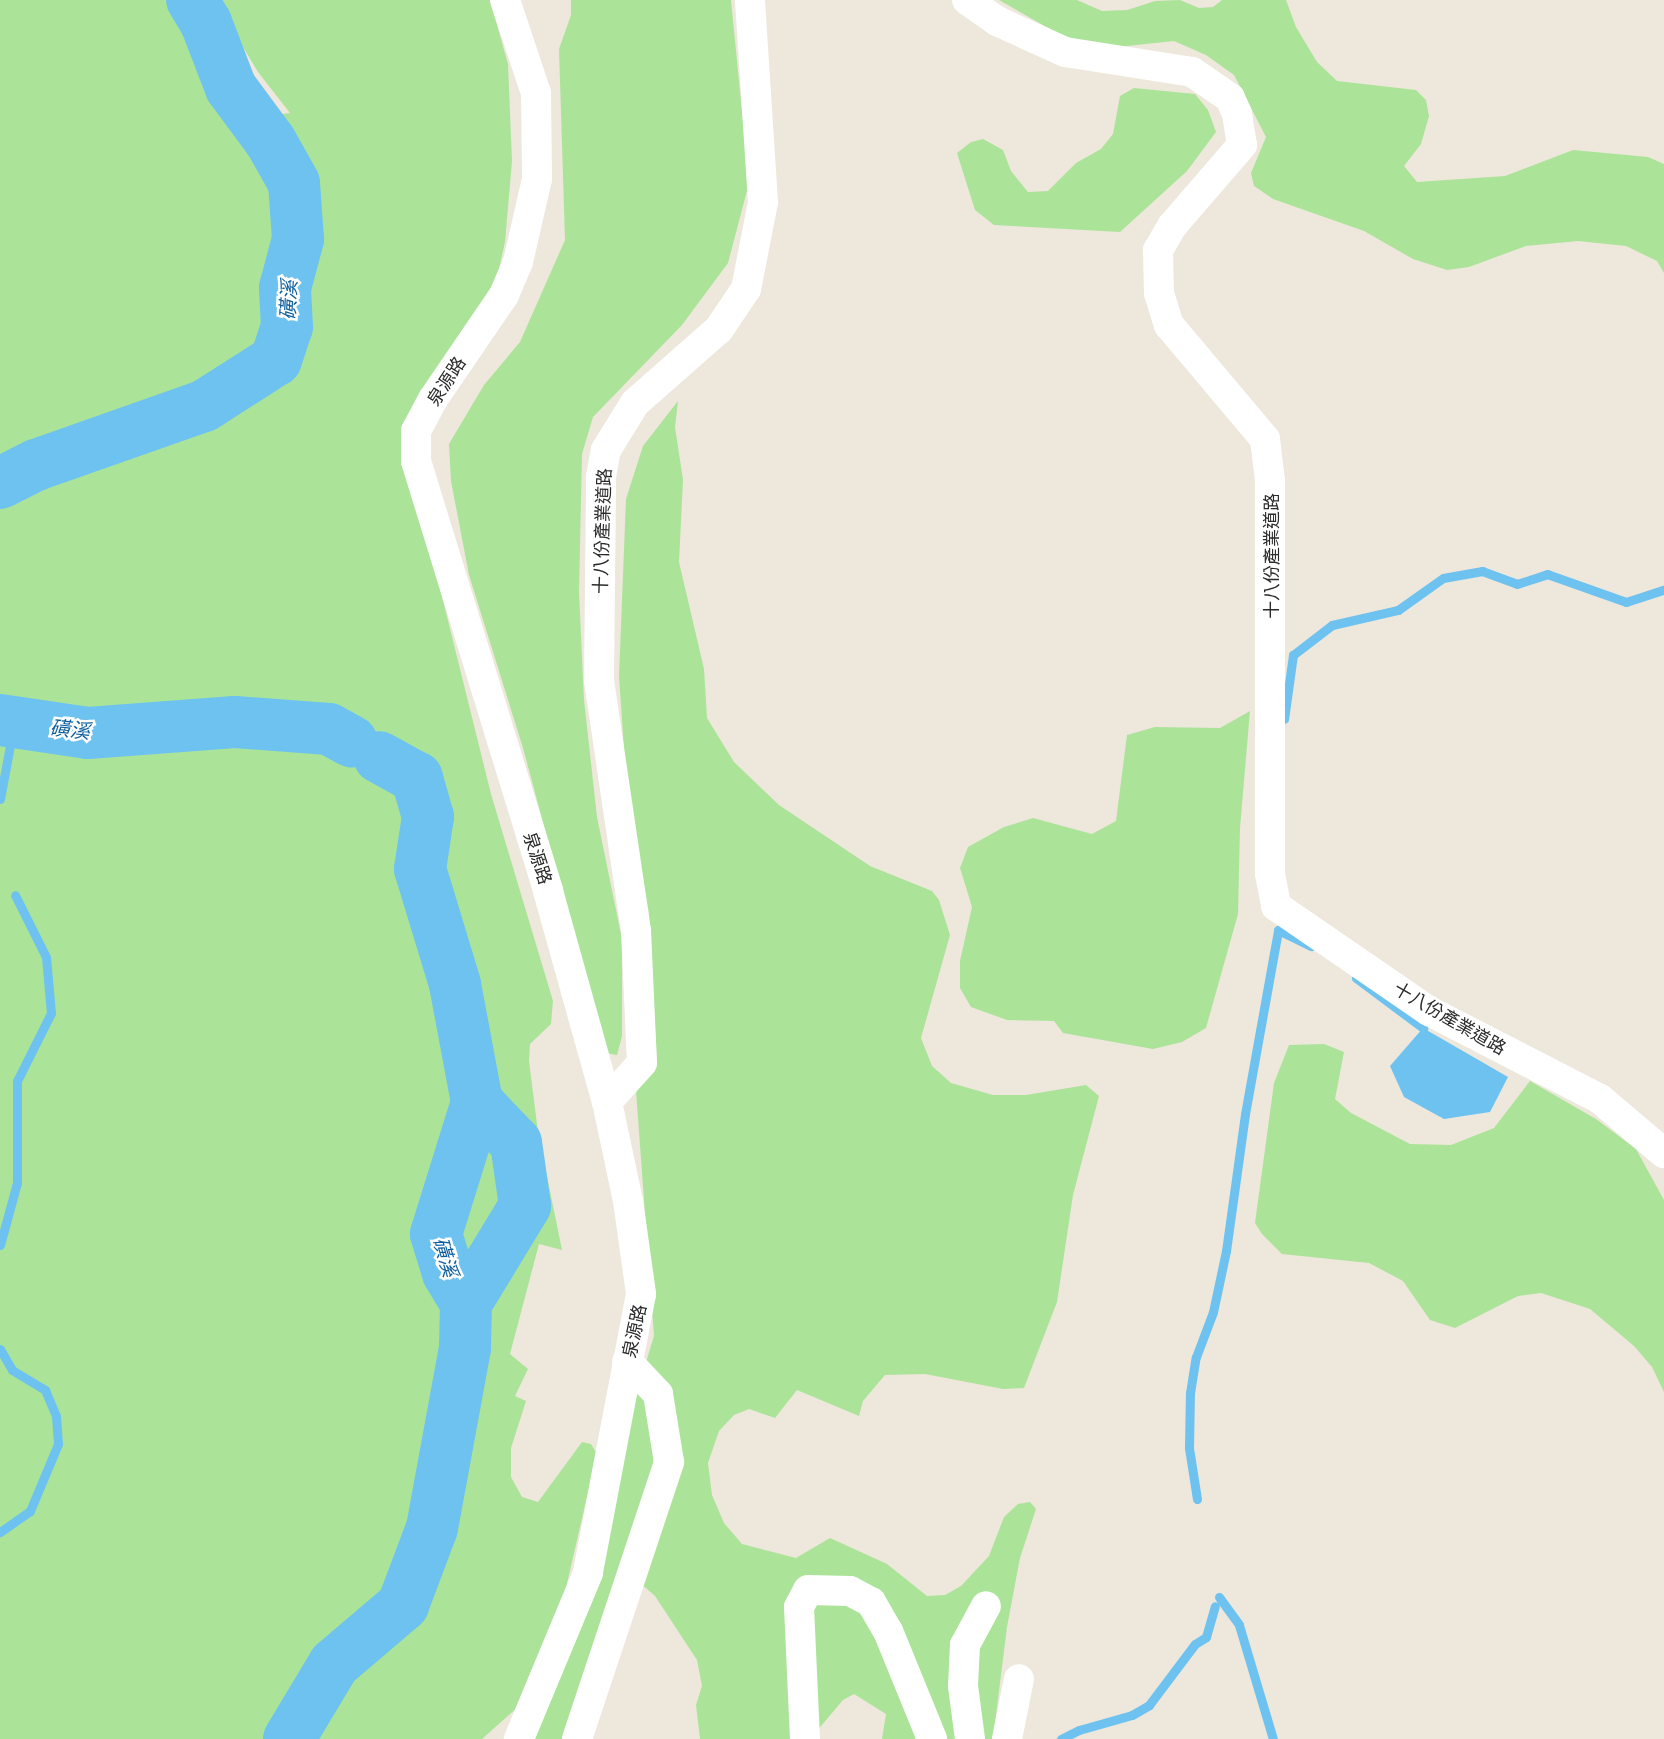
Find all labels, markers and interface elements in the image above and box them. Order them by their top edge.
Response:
water label: 磺溪 [275,279,301,321]
street label: 泉源路 [422,352,470,410]
street label: 十八份產業道路 [589,468,615,594]
street label: 十八份產業道路 [1260,493,1282,619]
water label: 磺溪 [49,715,91,743]
street label: 泉源路 [519,829,557,887]
street label: 十八份產業道路 [1390,977,1510,1059]
water label: 磺溪 [429,1234,463,1280]
street label: 泉源路 [618,1302,650,1360]

